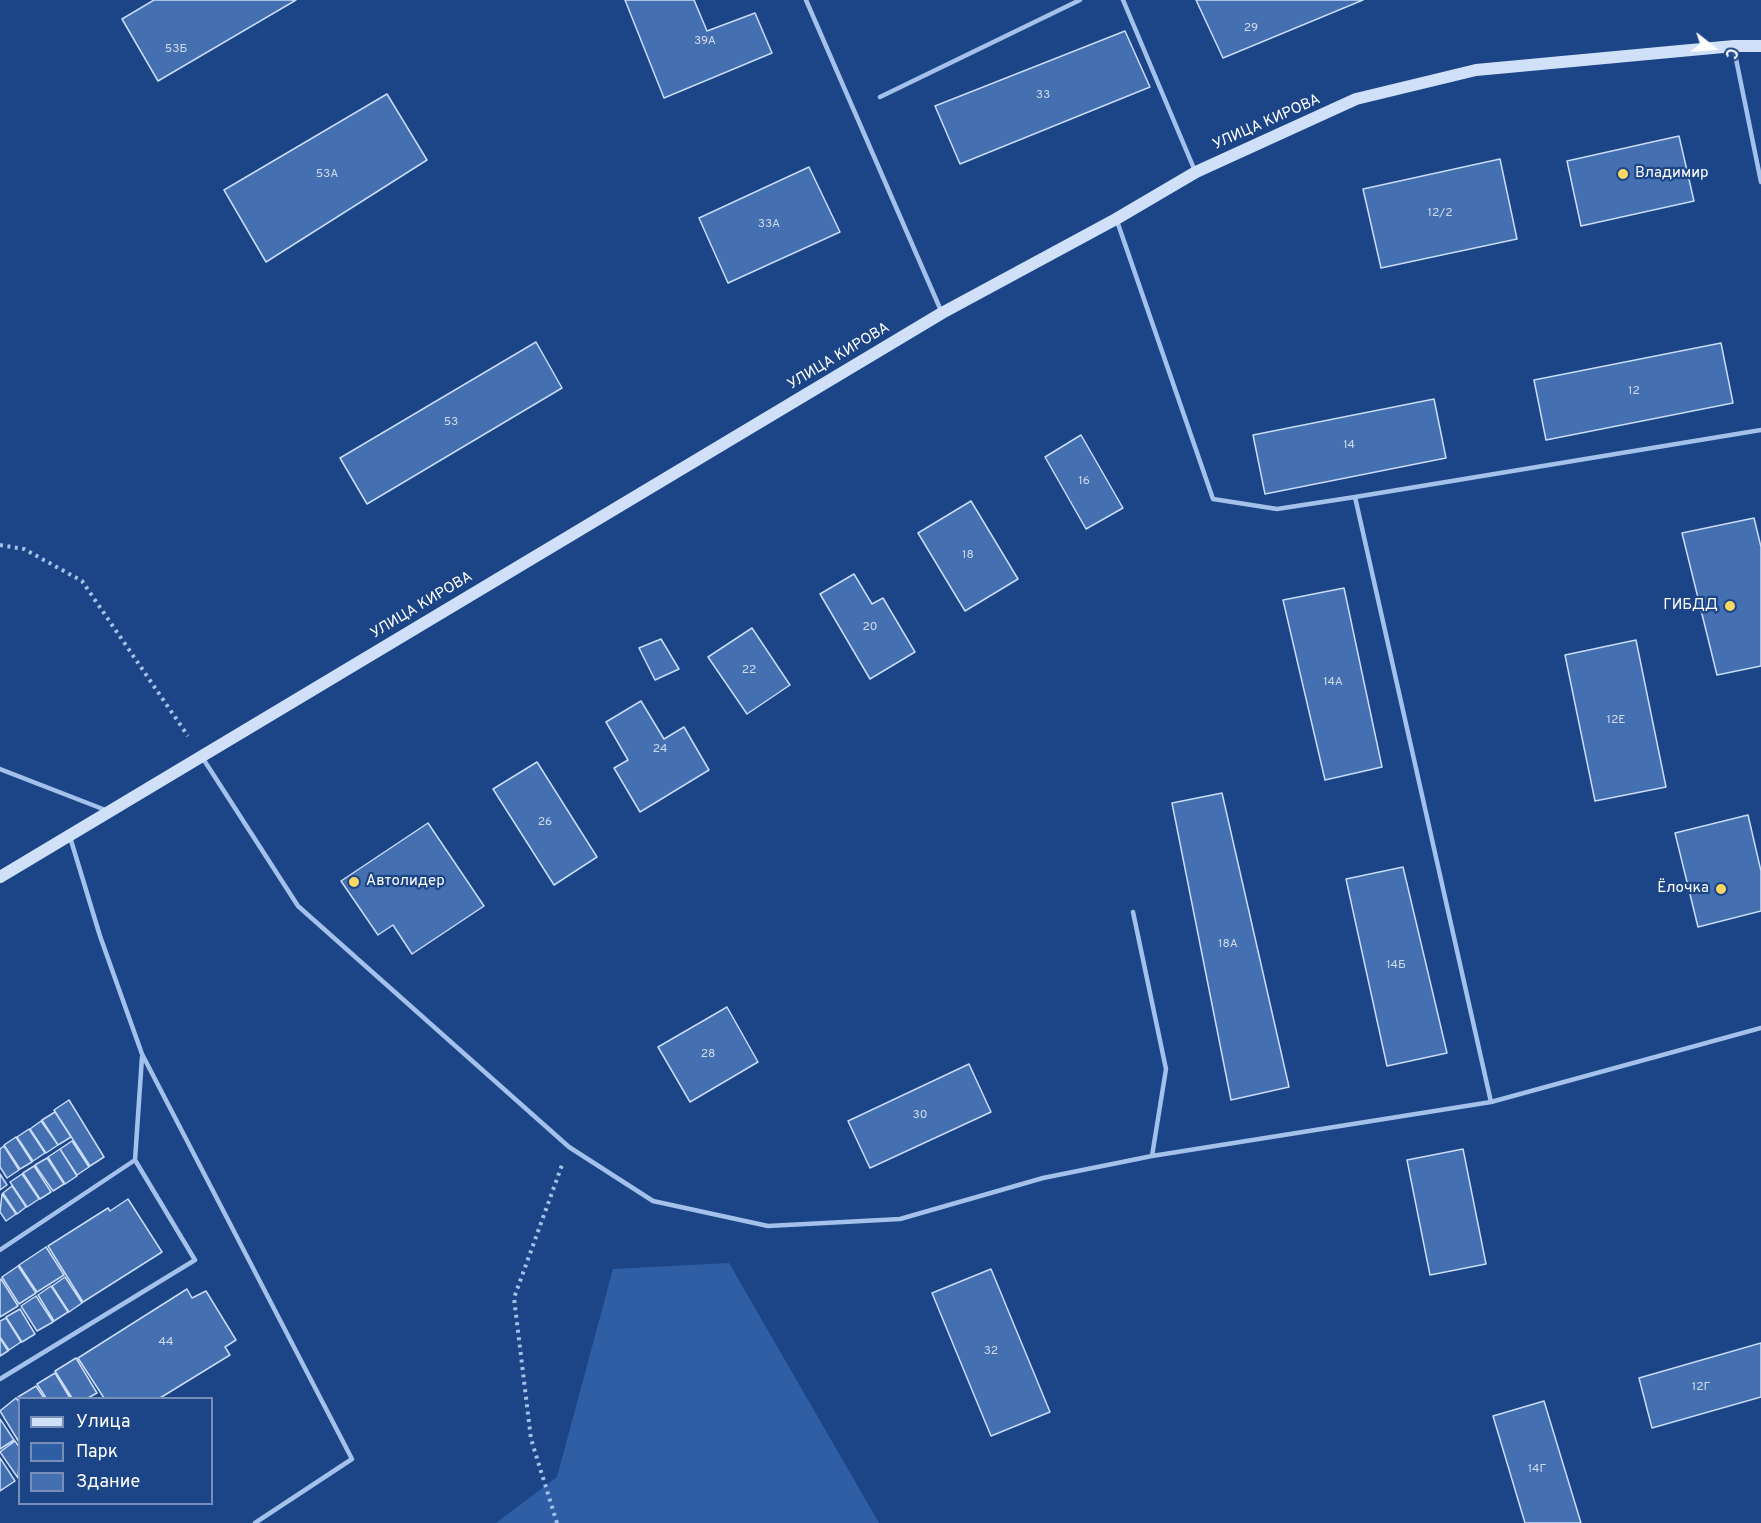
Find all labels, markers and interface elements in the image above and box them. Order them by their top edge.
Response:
north arrow [1683,18,1743,78]
house number: 29 [1244,22,1258,36]
house number: 39А [694,35,716,49]
house number: 53Б [165,43,187,57]
text: С [1719,45,1741,61]
house number: 33 [1036,89,1050,103]
street label: УЛИЦА КИРОВА [1210,91,1324,155]
place label: Владимир [1635,165,1709,183]
marker: Владимир [1616,167,1630,181]
house number: 53А [316,168,338,182]
house number: 12/2 [1427,207,1453,221]
house number: 33А [758,218,780,232]
street label: УЛИЦА КИРОВА [785,319,893,395]
house number: 12 [1628,385,1640,399]
house number: 53 [444,416,458,430]
house number: 14 [1343,439,1355,453]
house number: 16 [1078,475,1090,489]
house number: 18 [962,549,974,563]
street label: УЛИЦА КИРОВА [368,568,476,644]
place label: ГИБДД [1663,597,1718,615]
marker: ГИБДД [1723,599,1737,613]
house number: 20 [862,621,878,635]
house number: 22 [742,664,756,678]
house number: 14А [1323,676,1343,690]
house number: 12Е [1606,714,1626,728]
house number: 24 [653,743,667,757]
house number: 26 [538,816,552,830]
place label: Автолидер [366,873,445,891]
marker: Автолидер [347,875,361,889]
place label: Ёлочка [1657,880,1709,898]
marker: Ёлочка [1714,882,1728,896]
house number: 18А [1218,938,1238,952]
house number: 14Б [1386,959,1406,973]
house number: 28 [701,1048,715,1062]
house number: 30 [913,1109,927,1123]
house number: 44 [159,1336,173,1350]
house number: 32 [984,1345,998,1359]
house number: 12Г [1692,1381,1710,1395]
legend [18,1397,213,1505]
text: Улица [76,1411,130,1434]
text: Парк [76,1441,118,1464]
house number: 14Г [1528,1463,1546,1477]
text: Здание [76,1471,140,1494]

